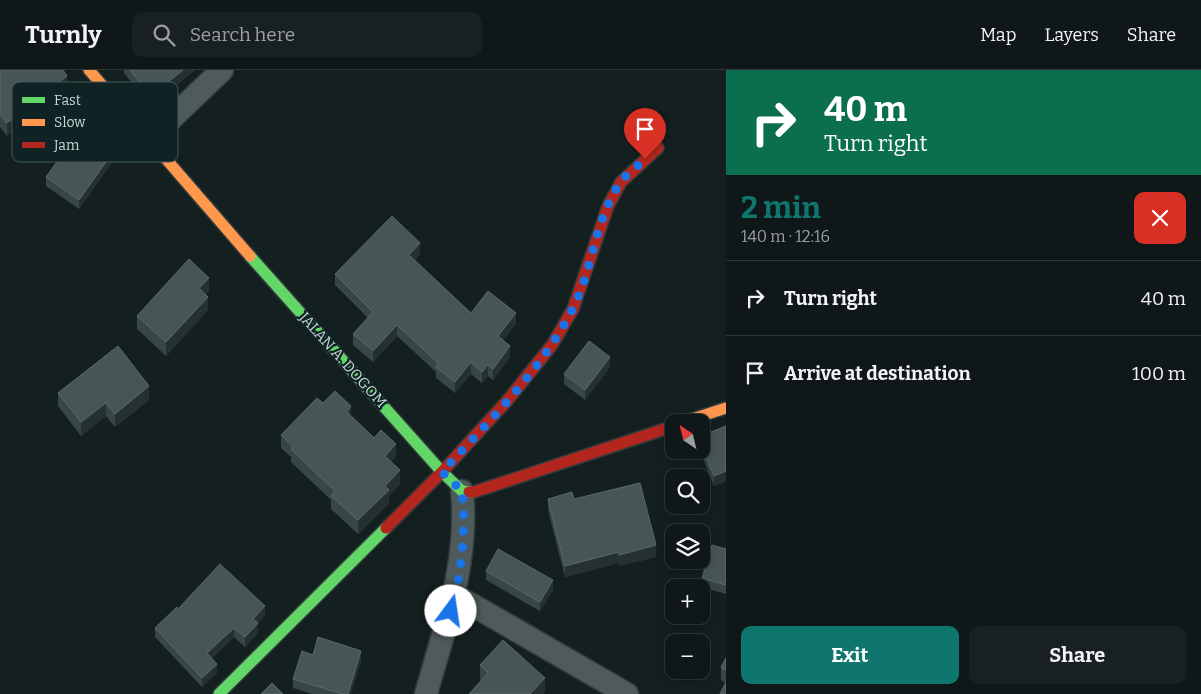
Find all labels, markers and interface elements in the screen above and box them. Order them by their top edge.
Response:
search box [132,12,482,57]
text: Turnly [25,21,102,49]
icon: search [150,21,178,49]
text: Search here [190,23,295,46]
text: Map [980,24,1016,46]
text: Layers [1044,24,1099,46]
text: Share [1127,24,1176,46]
legend [12,82,178,162]
text: 40 m [824,88,907,130]
icon: right [741,90,806,155]
text: Fast [54,92,81,109]
pin [624,108,666,159]
text: Slow [54,114,86,131]
icon: arrive [631,115,659,143]
text: Turn right [824,130,927,157]
text: Jam [53,137,80,154]
text: 2 min [741,190,821,226]
button: close [1134,192,1186,244]
text: 140 m · 12:16 [741,227,830,246]
icon: right [741,284,769,312]
text: Turn right [784,287,877,310]
text: 40 m [1141,287,1186,310]
street label: JALAN A. DOGOM [295,308,391,411]
icon: arrive [741,359,769,387]
text: Arrive at destination [784,362,971,385]
text: 100 m [1132,362,1186,385]
north arrow [665,414,710,459]
map controls [665,414,710,679]
button: search [665,469,710,514]
button: layers [665,524,710,569]
button: + [665,579,710,624]
position arrow [424,584,476,636]
button: Exit [741,626,959,684]
button: Share [969,626,1186,684]
button: − [665,634,710,679]

